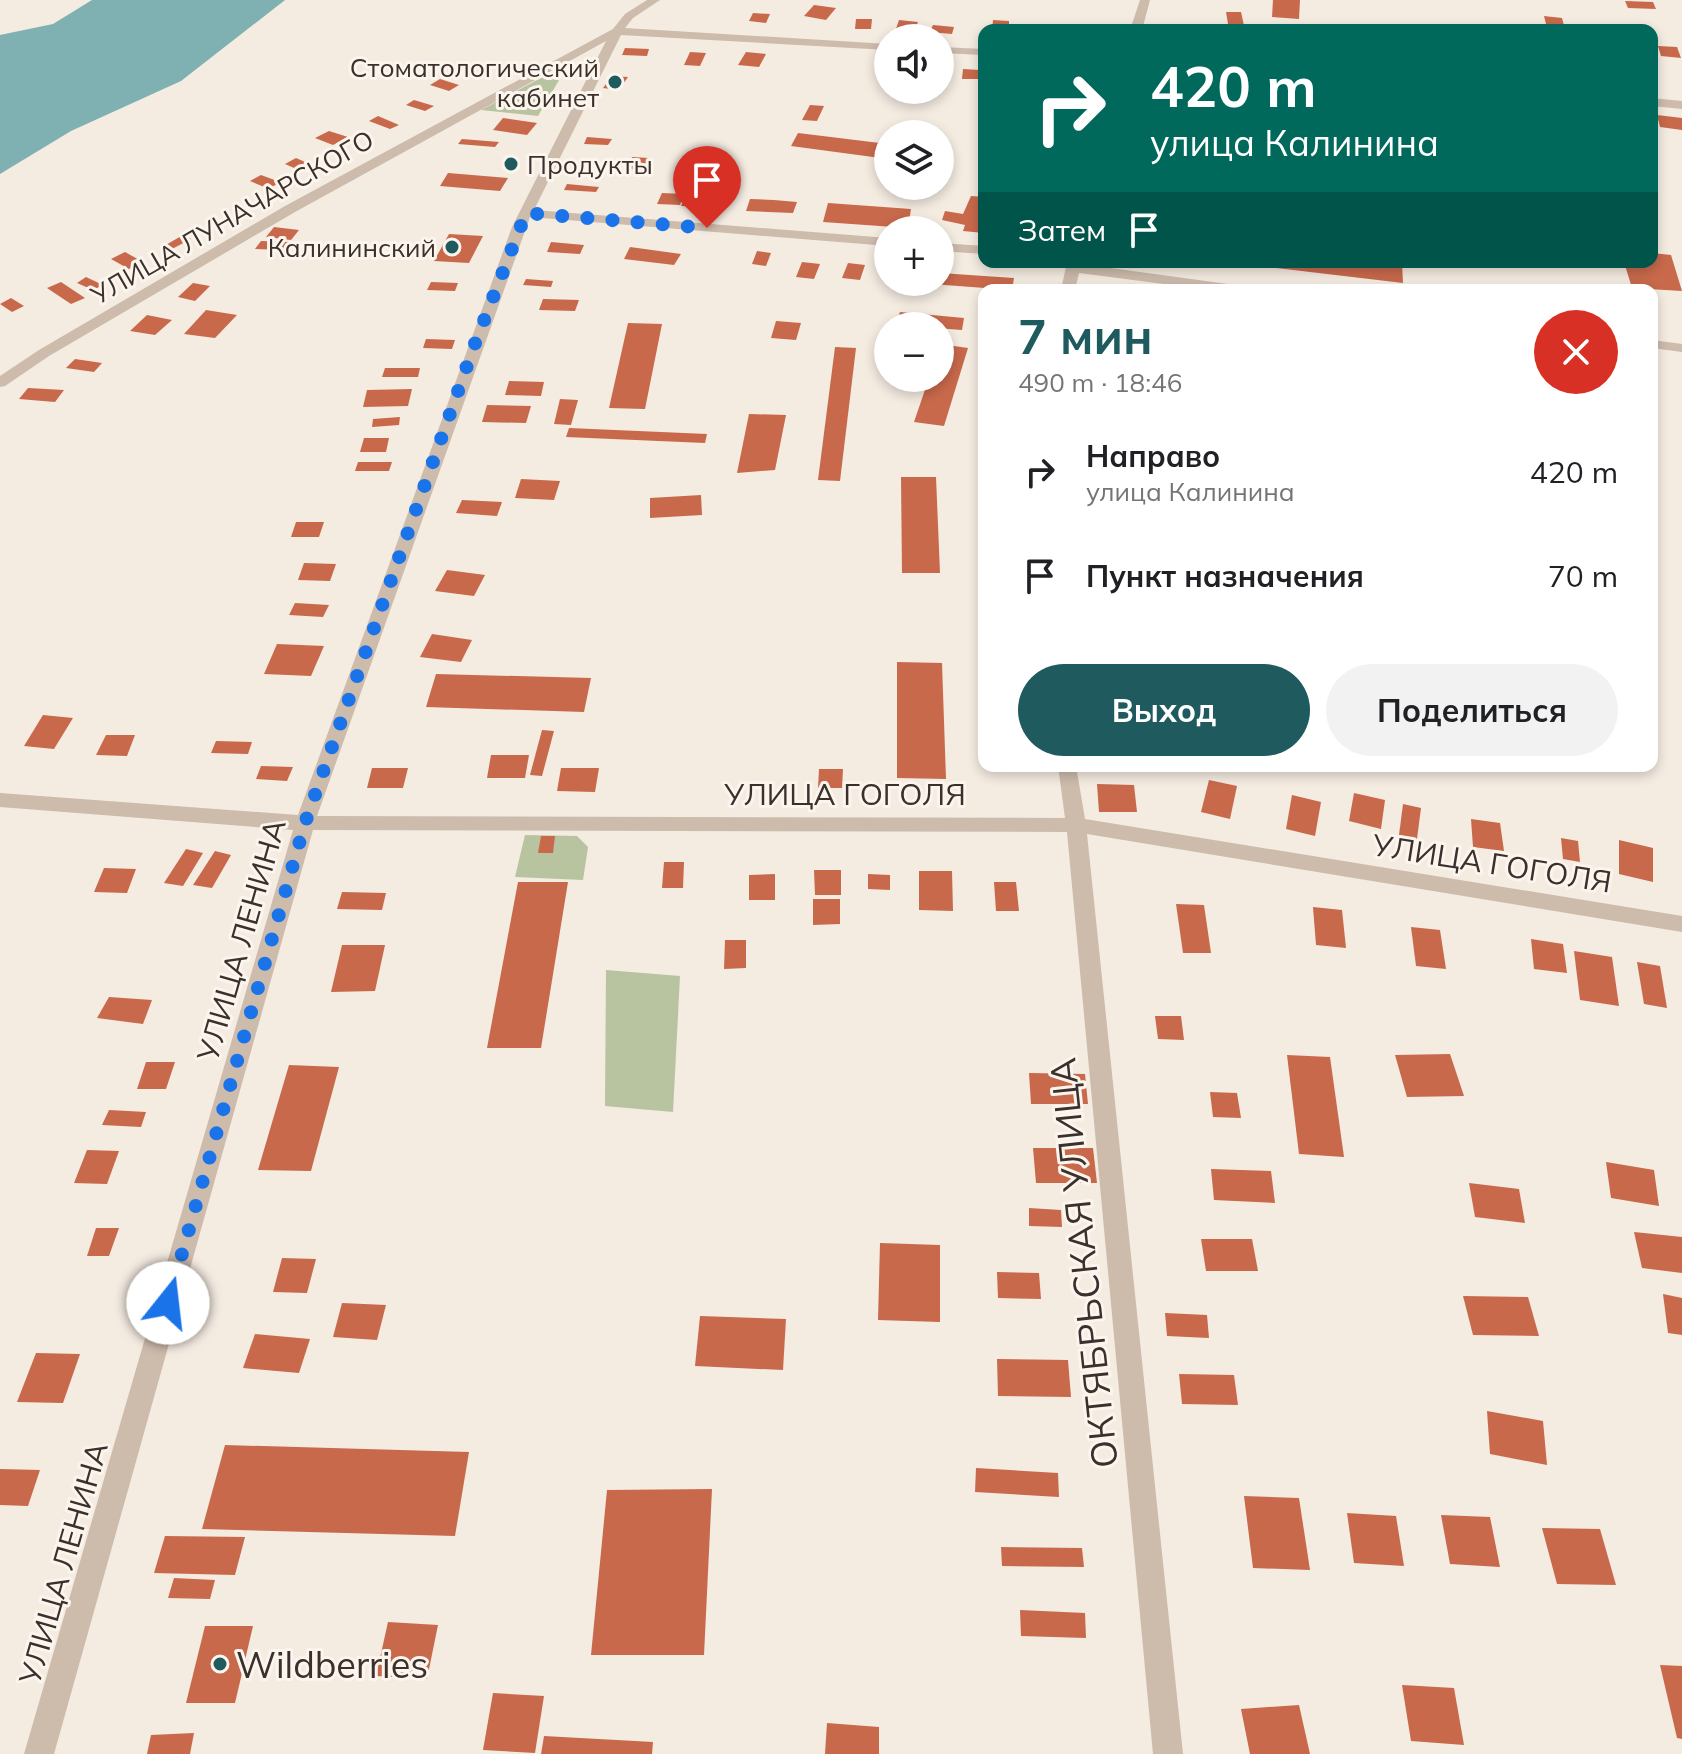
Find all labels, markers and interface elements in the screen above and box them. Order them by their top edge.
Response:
map controls [874,24,954,392]
button: sound [874,24,954,104]
place label: Стоматологический кабинет [350,51,599,114]
text: 420 m [1150,51,1317,121]
icon: right [1018,56,1122,160]
marker: Стоматологический кабинет [606,73,624,91]
button: layers [874,120,954,200]
text: улица Калинина [1150,120,1439,165]
street label: УЛИЦА ЛУНАЧАРСКОГО [84,122,379,312]
pin [673,146,741,228]
place label: Продукты [527,148,653,181]
marker: Продукты [502,155,520,173]
icon: arrive [685,158,729,202]
icon: arrive [1122,208,1166,252]
text: Затем [1018,211,1106,249]
button: + [874,216,954,296]
place label: Калининский [268,231,436,264]
marker: Калининский [443,238,461,256]
text: 7 мин [1018,306,1153,366]
button: close [1534,310,1618,394]
button: − [874,312,954,392]
text: 490 m · 18:46 [1018,366,1182,399]
text: Направо [1086,437,1220,475]
icon: right [1018,450,1062,494]
text: 420 m [1530,453,1618,491]
text: улица Калинина [1086,475,1295,508]
icon: arrive [1018,554,1062,598]
text: Пункт назначения [1086,557,1364,595]
text: 70 m [1548,557,1618,595]
button: Выход [1018,664,1310,756]
button: Поделиться [1326,664,1618,756]
street label: УЛИЦА ГОГОЛЯ [723,775,966,813]
street label: УЛИЦА ЛЕНИНА [188,815,294,1066]
street label: УЛИЦА ГОГОЛЯ [1369,825,1614,901]
street label: ОКТЯБРЬСКАЯ УЛИЦА [1039,1056,1127,1470]
position arrow [126,1261,210,1345]
street label: УЛИЦА ЛЕНИНА [10,1438,116,1689]
place label: Wildberries [236,1642,428,1687]
marker: Wildberries [211,1655,229,1673]

